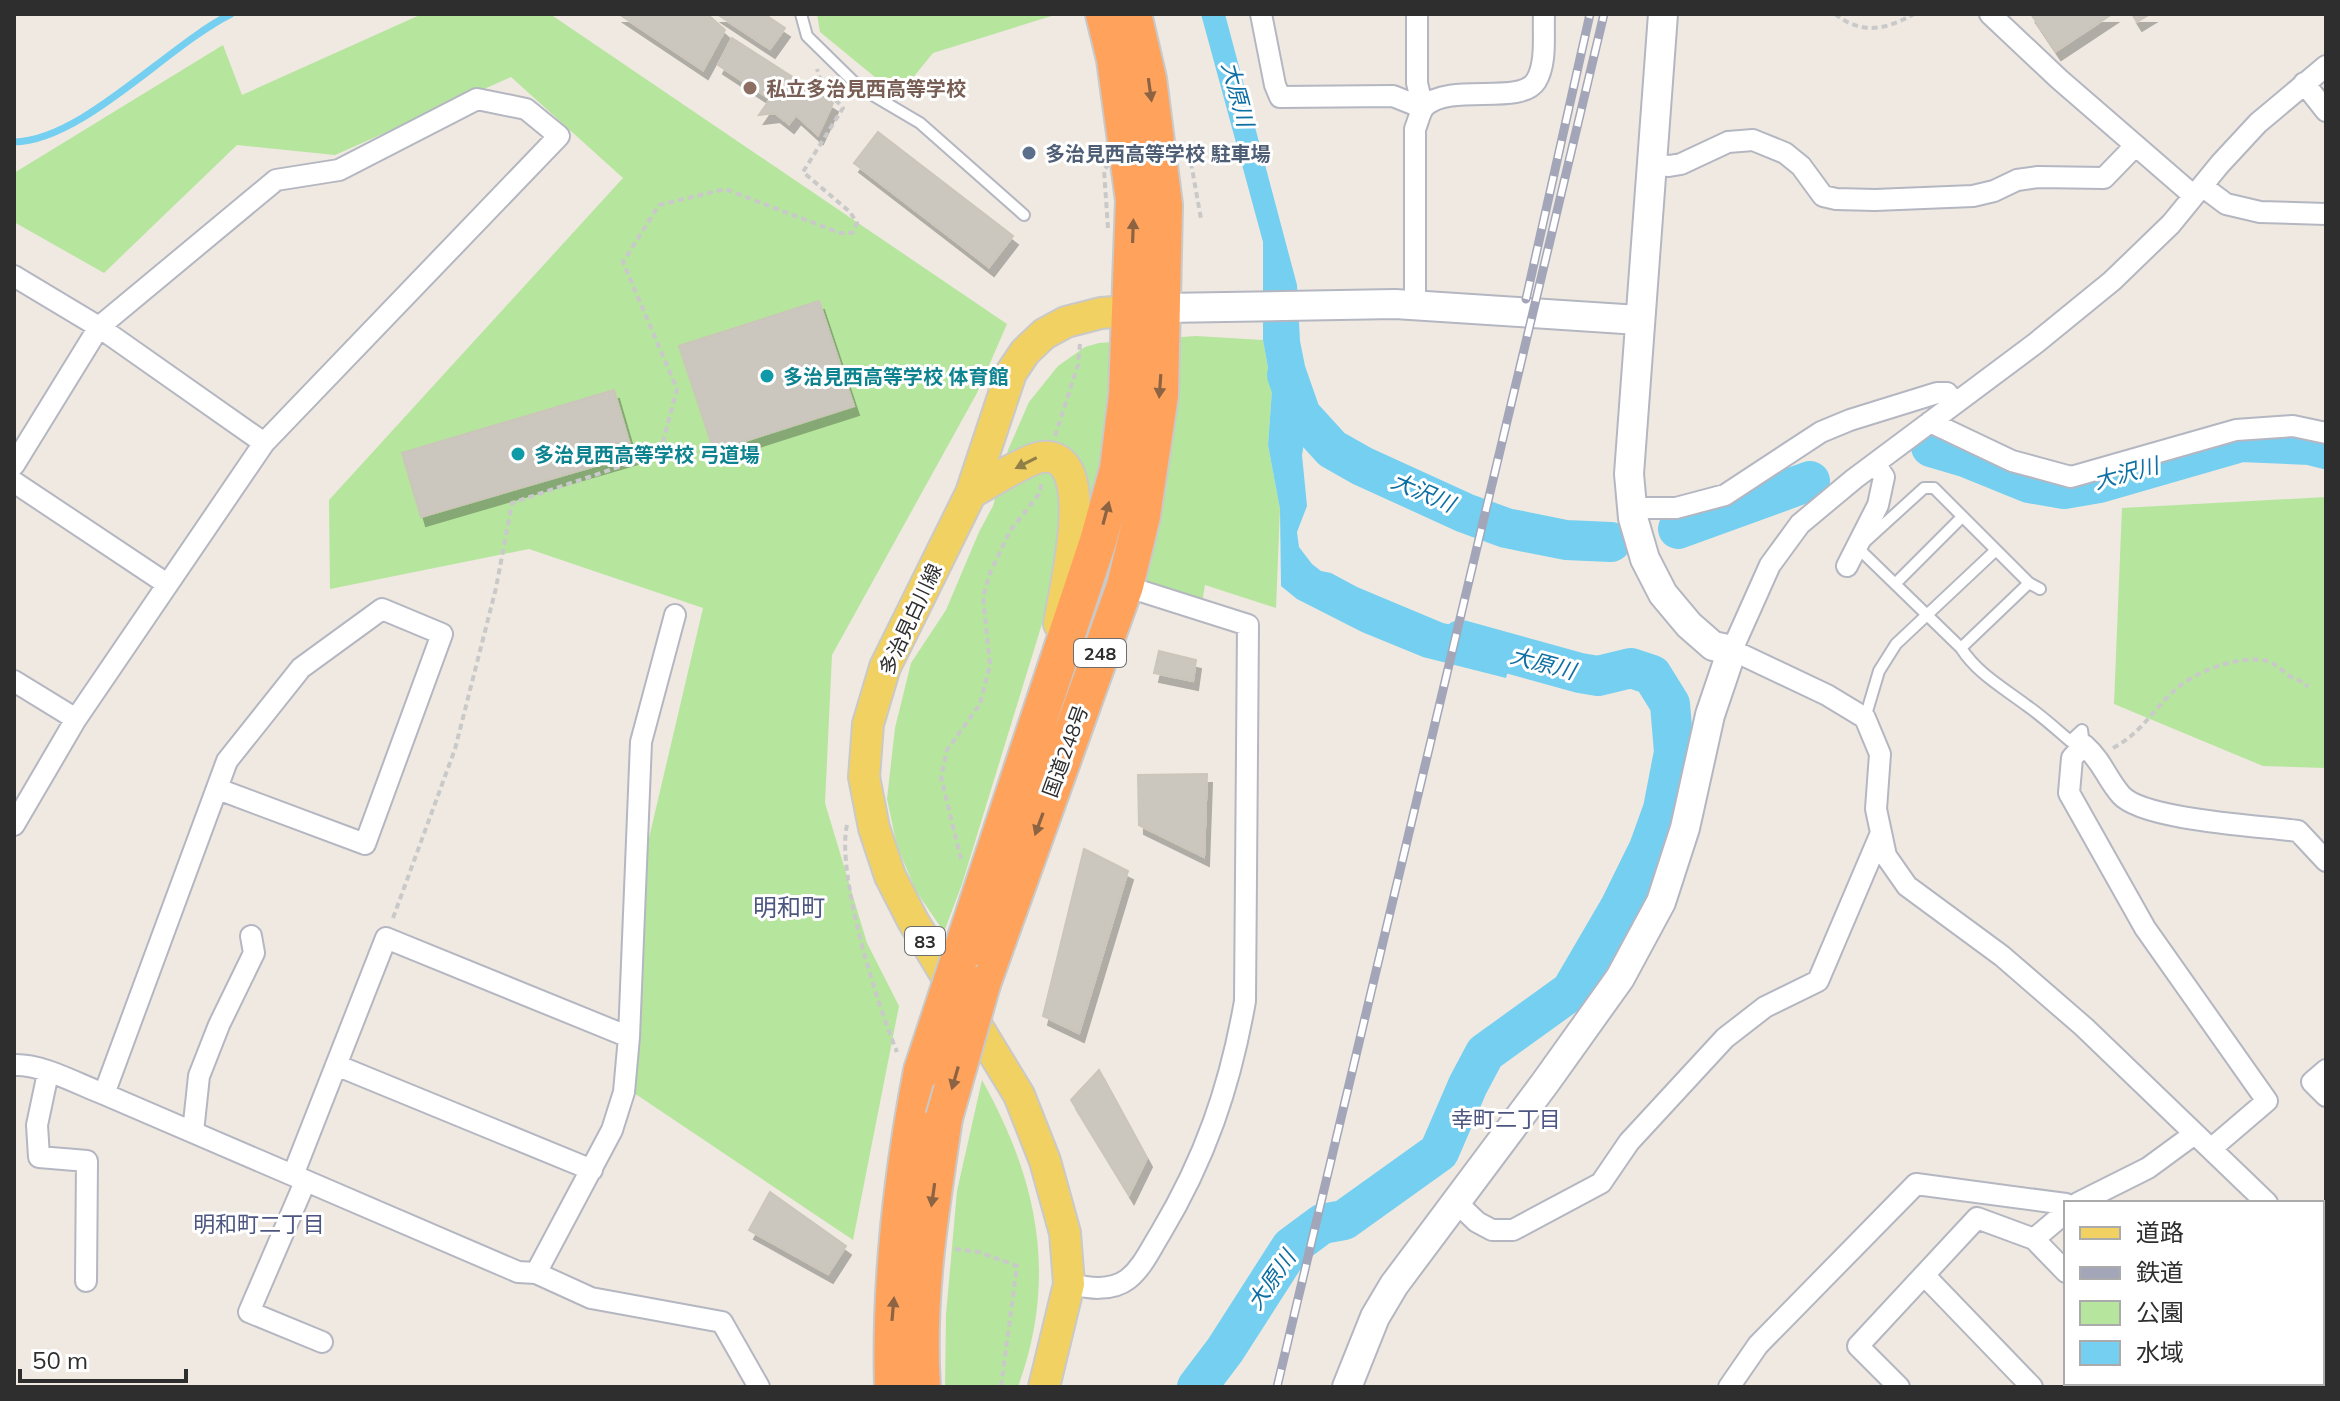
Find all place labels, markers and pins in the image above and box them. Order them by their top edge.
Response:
place label: 私立多治見西高等学校 [766,76,966,101]
marker: 私立多治見西高等学校 [741,79,759,97]
place label: 多治見西高等学校 駐車場 [1045,141,1270,166]
marker: 多治見西高等学校 駐車場 [1020,144,1038,162]
place label: 多治見西高等学校 体育館 [783,364,1008,389]
marker: 多治見西高等学校 体育館 [758,367,776,385]
place label: 多治見西高等学校 弓道場 [534,442,759,467]
marker: 多治見西高等学校 弓道場 [509,445,527,463]

